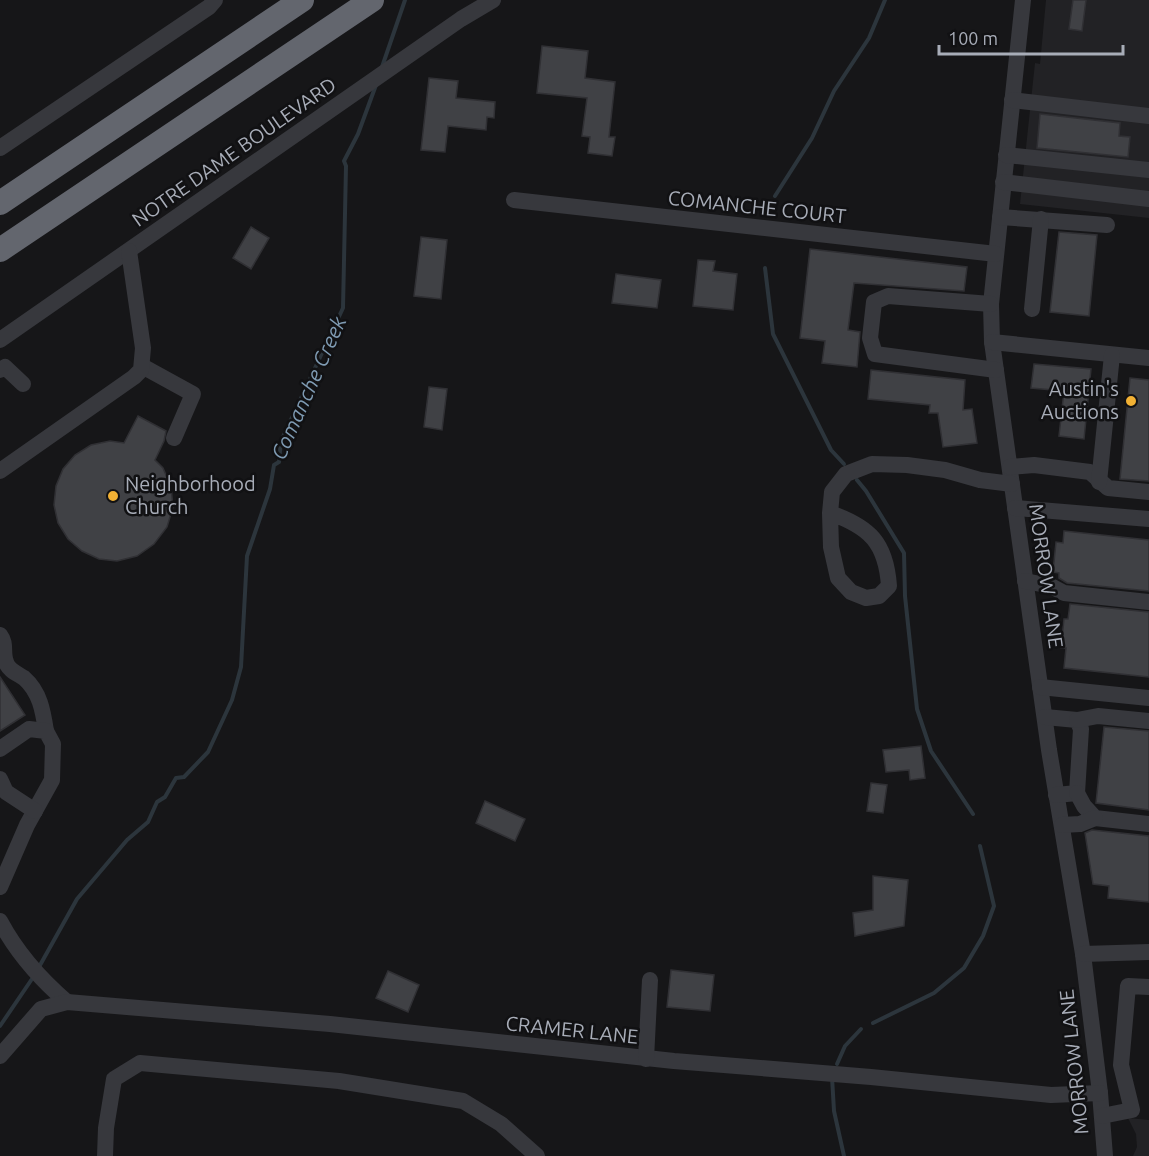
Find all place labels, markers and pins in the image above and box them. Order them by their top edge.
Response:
place label: Austin's Auctions [1041,377,1119,423]
marker: Austin's Auctions [1124,394,1138,408]
place label: Neighborhood Church [125,472,256,518]
marker: Neighborhood Church [106,489,120,503]

